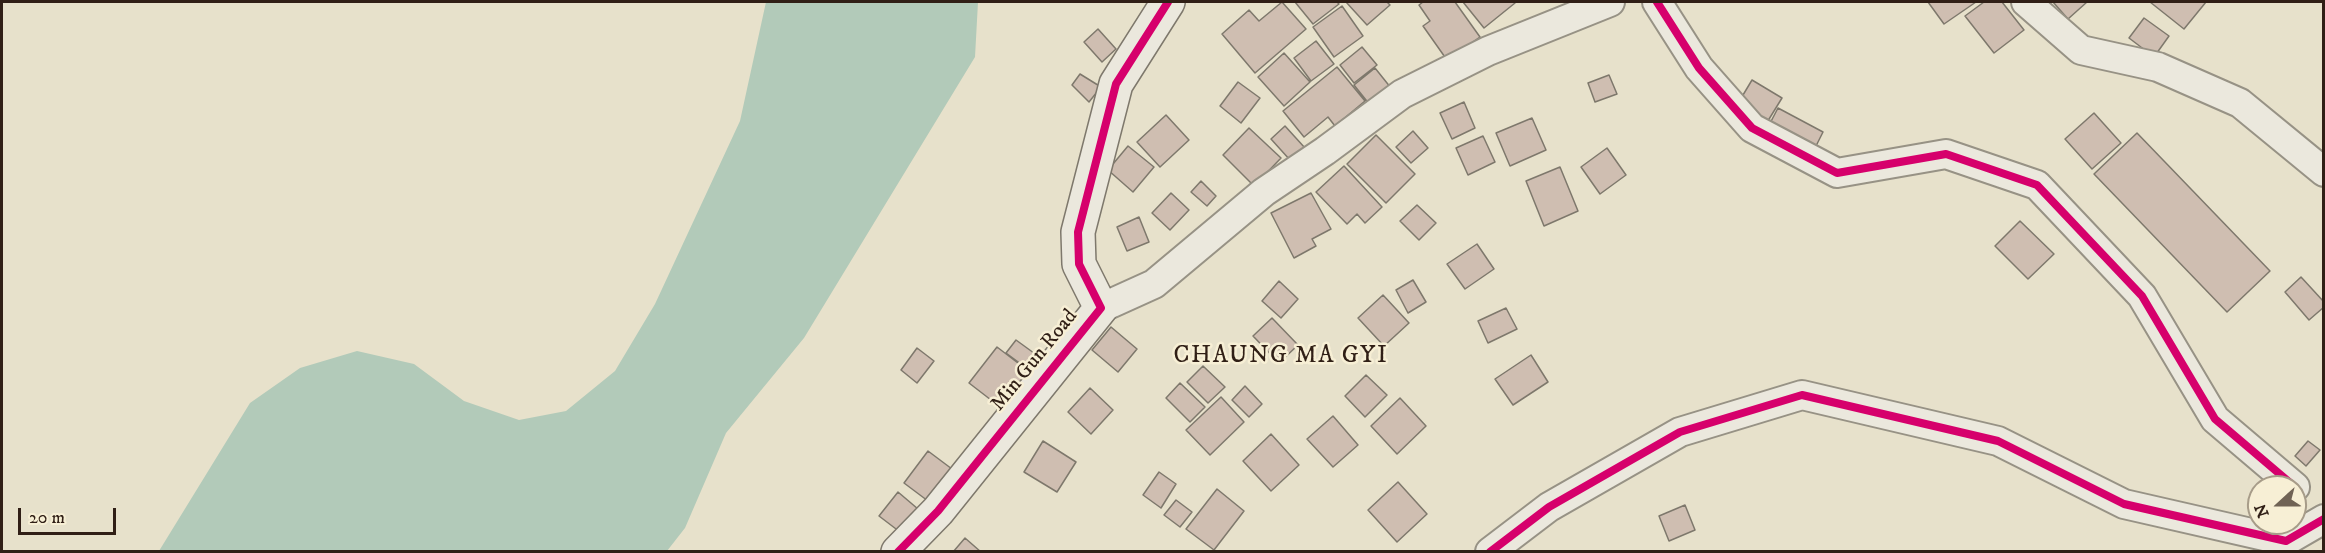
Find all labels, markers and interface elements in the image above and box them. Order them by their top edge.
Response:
street label: Min Gun Road [986,305,1084,417]
district label: CHAUNG MA GYI [1174,343,1388,371]
north arrow [2247,475,2307,535]
scale bar [21,496,118,534]
text: N [2250,501,2274,520]
text: 20 m [29,507,65,529]

